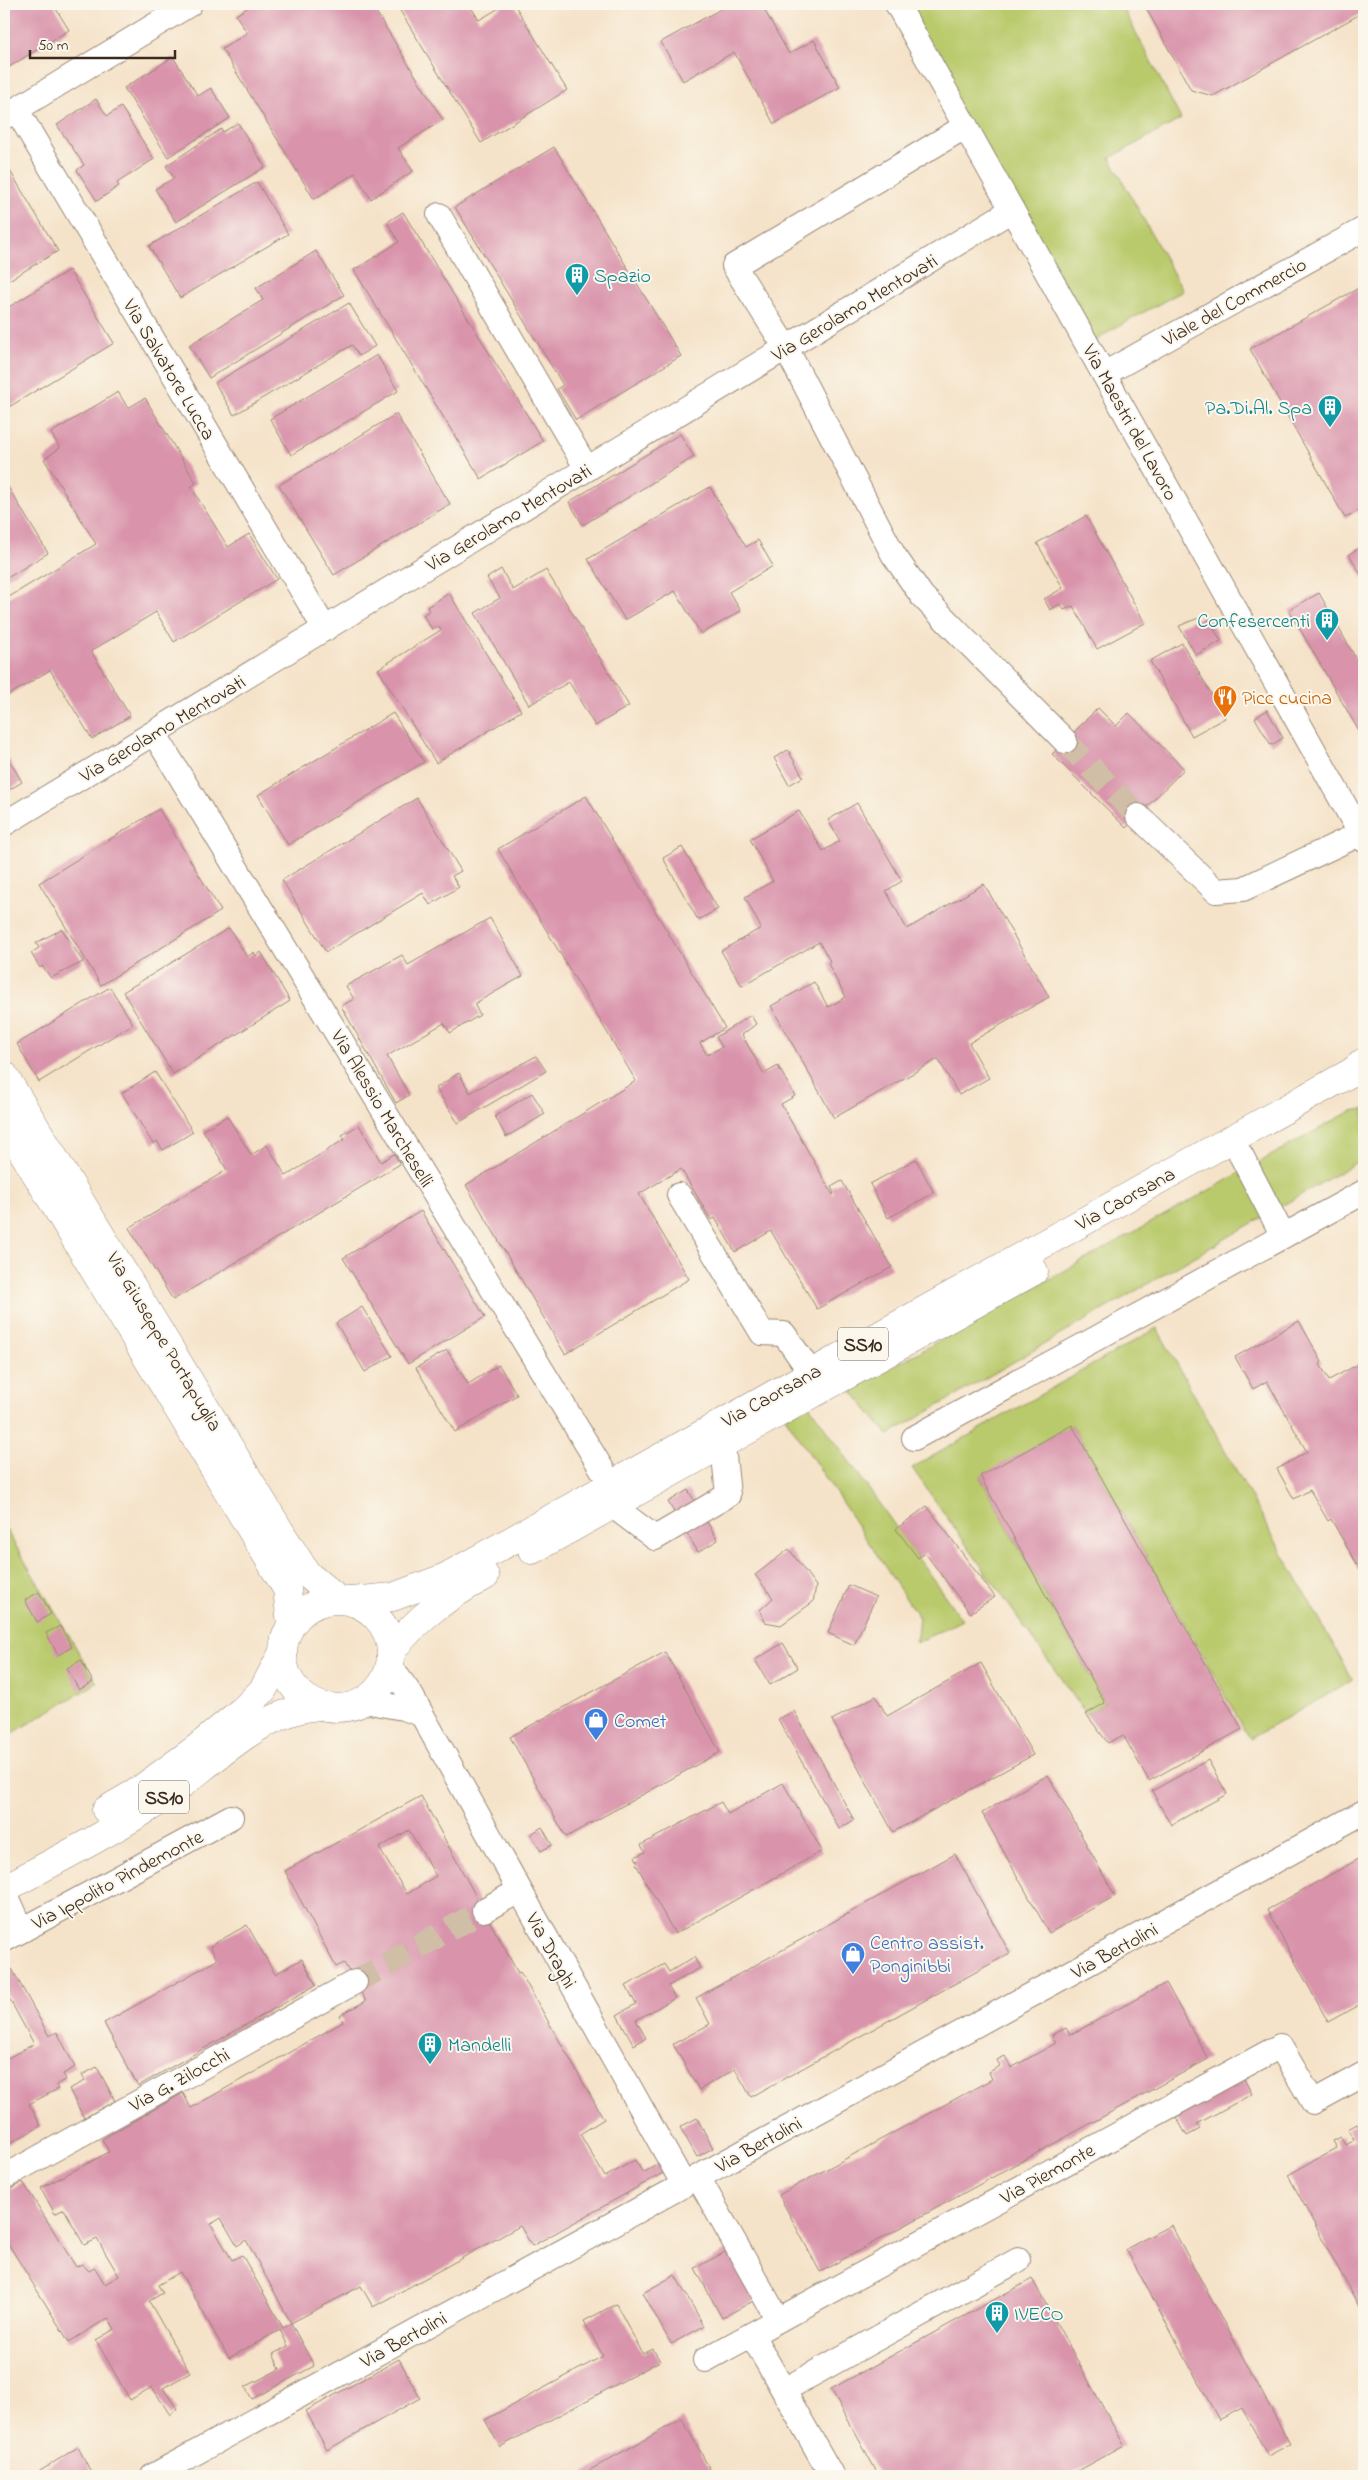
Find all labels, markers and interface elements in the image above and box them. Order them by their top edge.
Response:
scale bar [30,28,175,60]
text: 50 m [38,35,69,57]
street label: Via Gerolamo Mentovati [766,248,944,371]
street label: Viale del Commercio [1157,251,1313,355]
building icon: Spazio [564,262,590,296]
place label: Spazio [594,263,651,292]
street label: Via Salvatore Lucca [114,293,221,446]
street label: Via Maestri del Lavoro [1073,339,1184,507]
building icon: Pa.Di.Al. Spa [1317,394,1343,428]
place label: Pa.Di.Al. Spa [1205,395,1312,424]
street label: Via Gerolamo Mentovati [420,458,598,581]
building icon: Confesercenti [1314,607,1340,641]
place label: Confesercenti [1197,608,1310,637]
street label: Via Gerolamo Mentovati [74,669,252,792]
restaurant icon: Picc cucina [1212,684,1238,718]
place label: Picc cucina [1242,685,1332,714]
street label: Via Alessio Marcheselli [322,1024,440,1194]
street label: Via Caorsana [1070,1161,1181,1240]
street label: Via Giuseppe Portapuglia [96,1246,228,1438]
road number: SS10 [838,1328,888,1360]
street label: Via Caorsana [716,1358,827,1437]
shop icon: Comet [583,1707,609,1741]
place label: Comet [614,1708,667,1737]
road number: SS10 [139,1780,189,1814]
street label: Via Ippolito Pindemonte [26,1824,209,1939]
street label: Via Draghi [516,1907,583,1995]
street label: Via Bertolini [1066,1916,1164,1988]
place label: Centro assist. Ponginibbi [870,1930,984,1983]
shop icon: Centro assist. Ponginibbi [840,1941,866,1975]
building icon: Mandelli [417,2031,443,2065]
place label: Mandelli [448,2032,511,2061]
street label: Via G. Zilocchi [124,2042,236,2121]
street label: Via Bertolini [710,2110,808,2182]
street label: Via Piemonte [995,2137,1101,2214]
building icon: IVECO [984,2300,1010,2334]
place label: IVECO [1014,2301,1064,2330]
street label: Via Bertolini [355,2305,453,2377]

